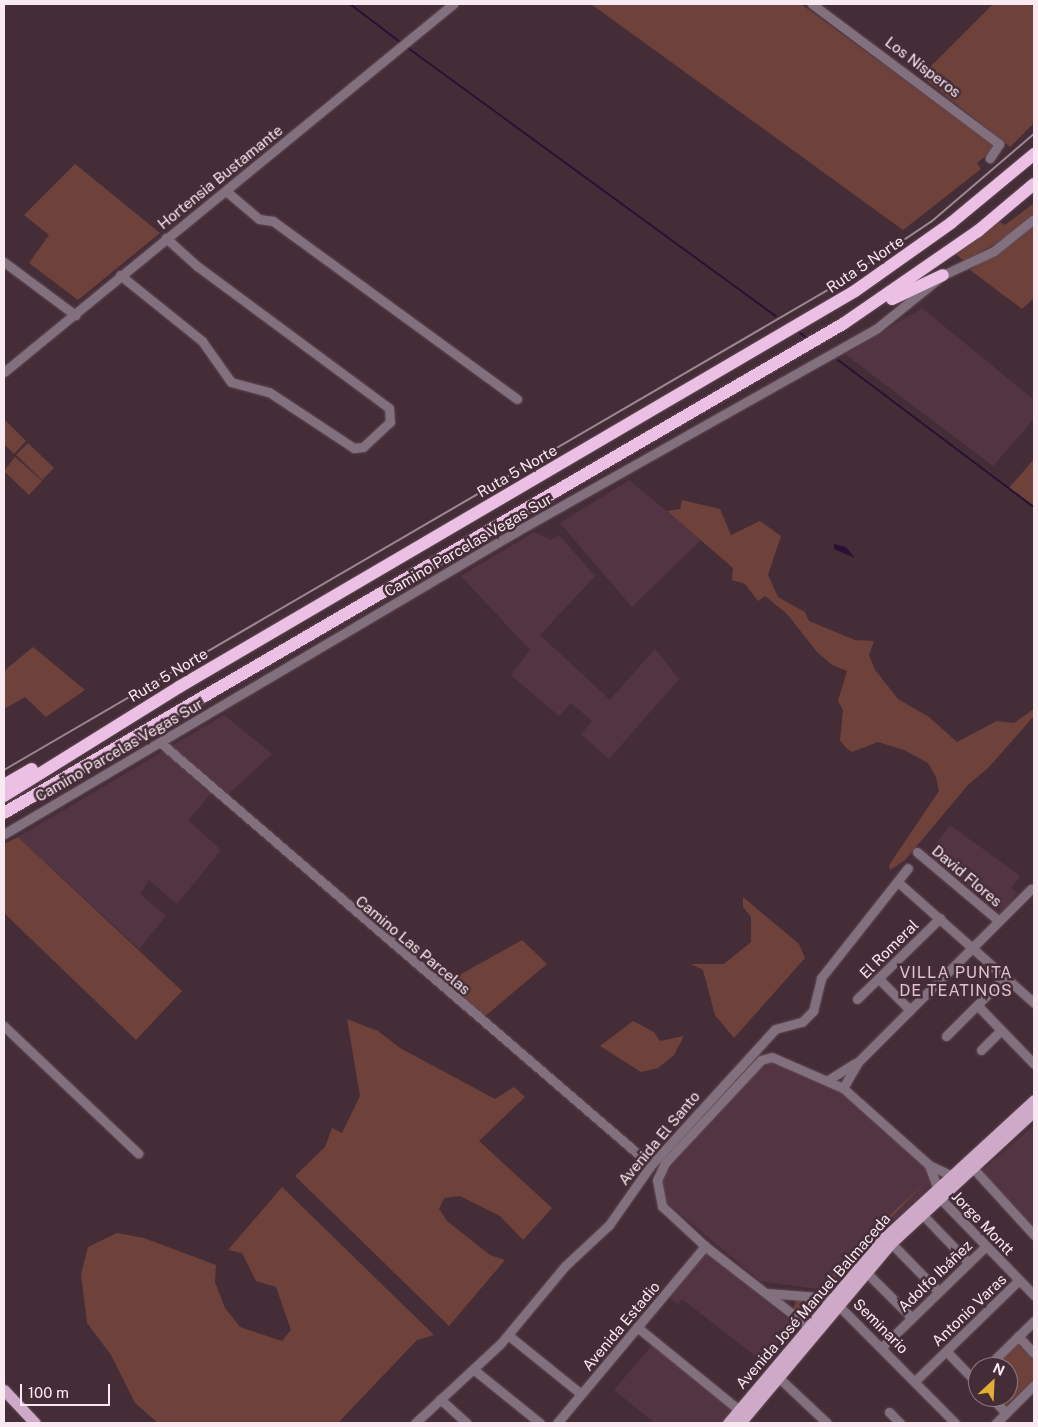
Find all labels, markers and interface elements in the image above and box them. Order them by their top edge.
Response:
street label: Los Nísperos [882,33,964,101]
street label: Hortensia Bustamante [154,121,286,233]
street label: Ruta 5 Norte [823,232,907,296]
street label: Ruta 5 Norte [474,441,560,501]
street label: Camino Parcelas Vegas Sur [381,489,555,601]
street label: Ruta 5 Norte [125,644,211,706]
street label: Camino Parcelas Vegas Sur [32,694,206,806]
street label: David Flores [928,842,1006,910]
street label: Camino Las Parcelas [352,892,474,998]
street label: El Romeral [856,916,922,982]
district label: VILLA PUNTA DE TEATINOS [898,963,1014,1001]
street label: Avenida El Santo [615,1087,703,1189]
street label: Jorge Montt [948,1187,1018,1259]
street label: Avenida José Manuel Balmaceda [732,1210,894,1392]
street label: Adolfo Ibáñez [894,1236,976,1316]
street label: Antonio Varas [928,1270,1010,1350]
street label: Avenida Estadio [578,1278,664,1374]
street label: Seminario [850,1295,912,1357]
north arrow [968,1357,1018,1407]
text: N [991,1360,1007,1379]
scale bar [22,1374,112,1406]
text: 100 m [28,1384,69,1401]

